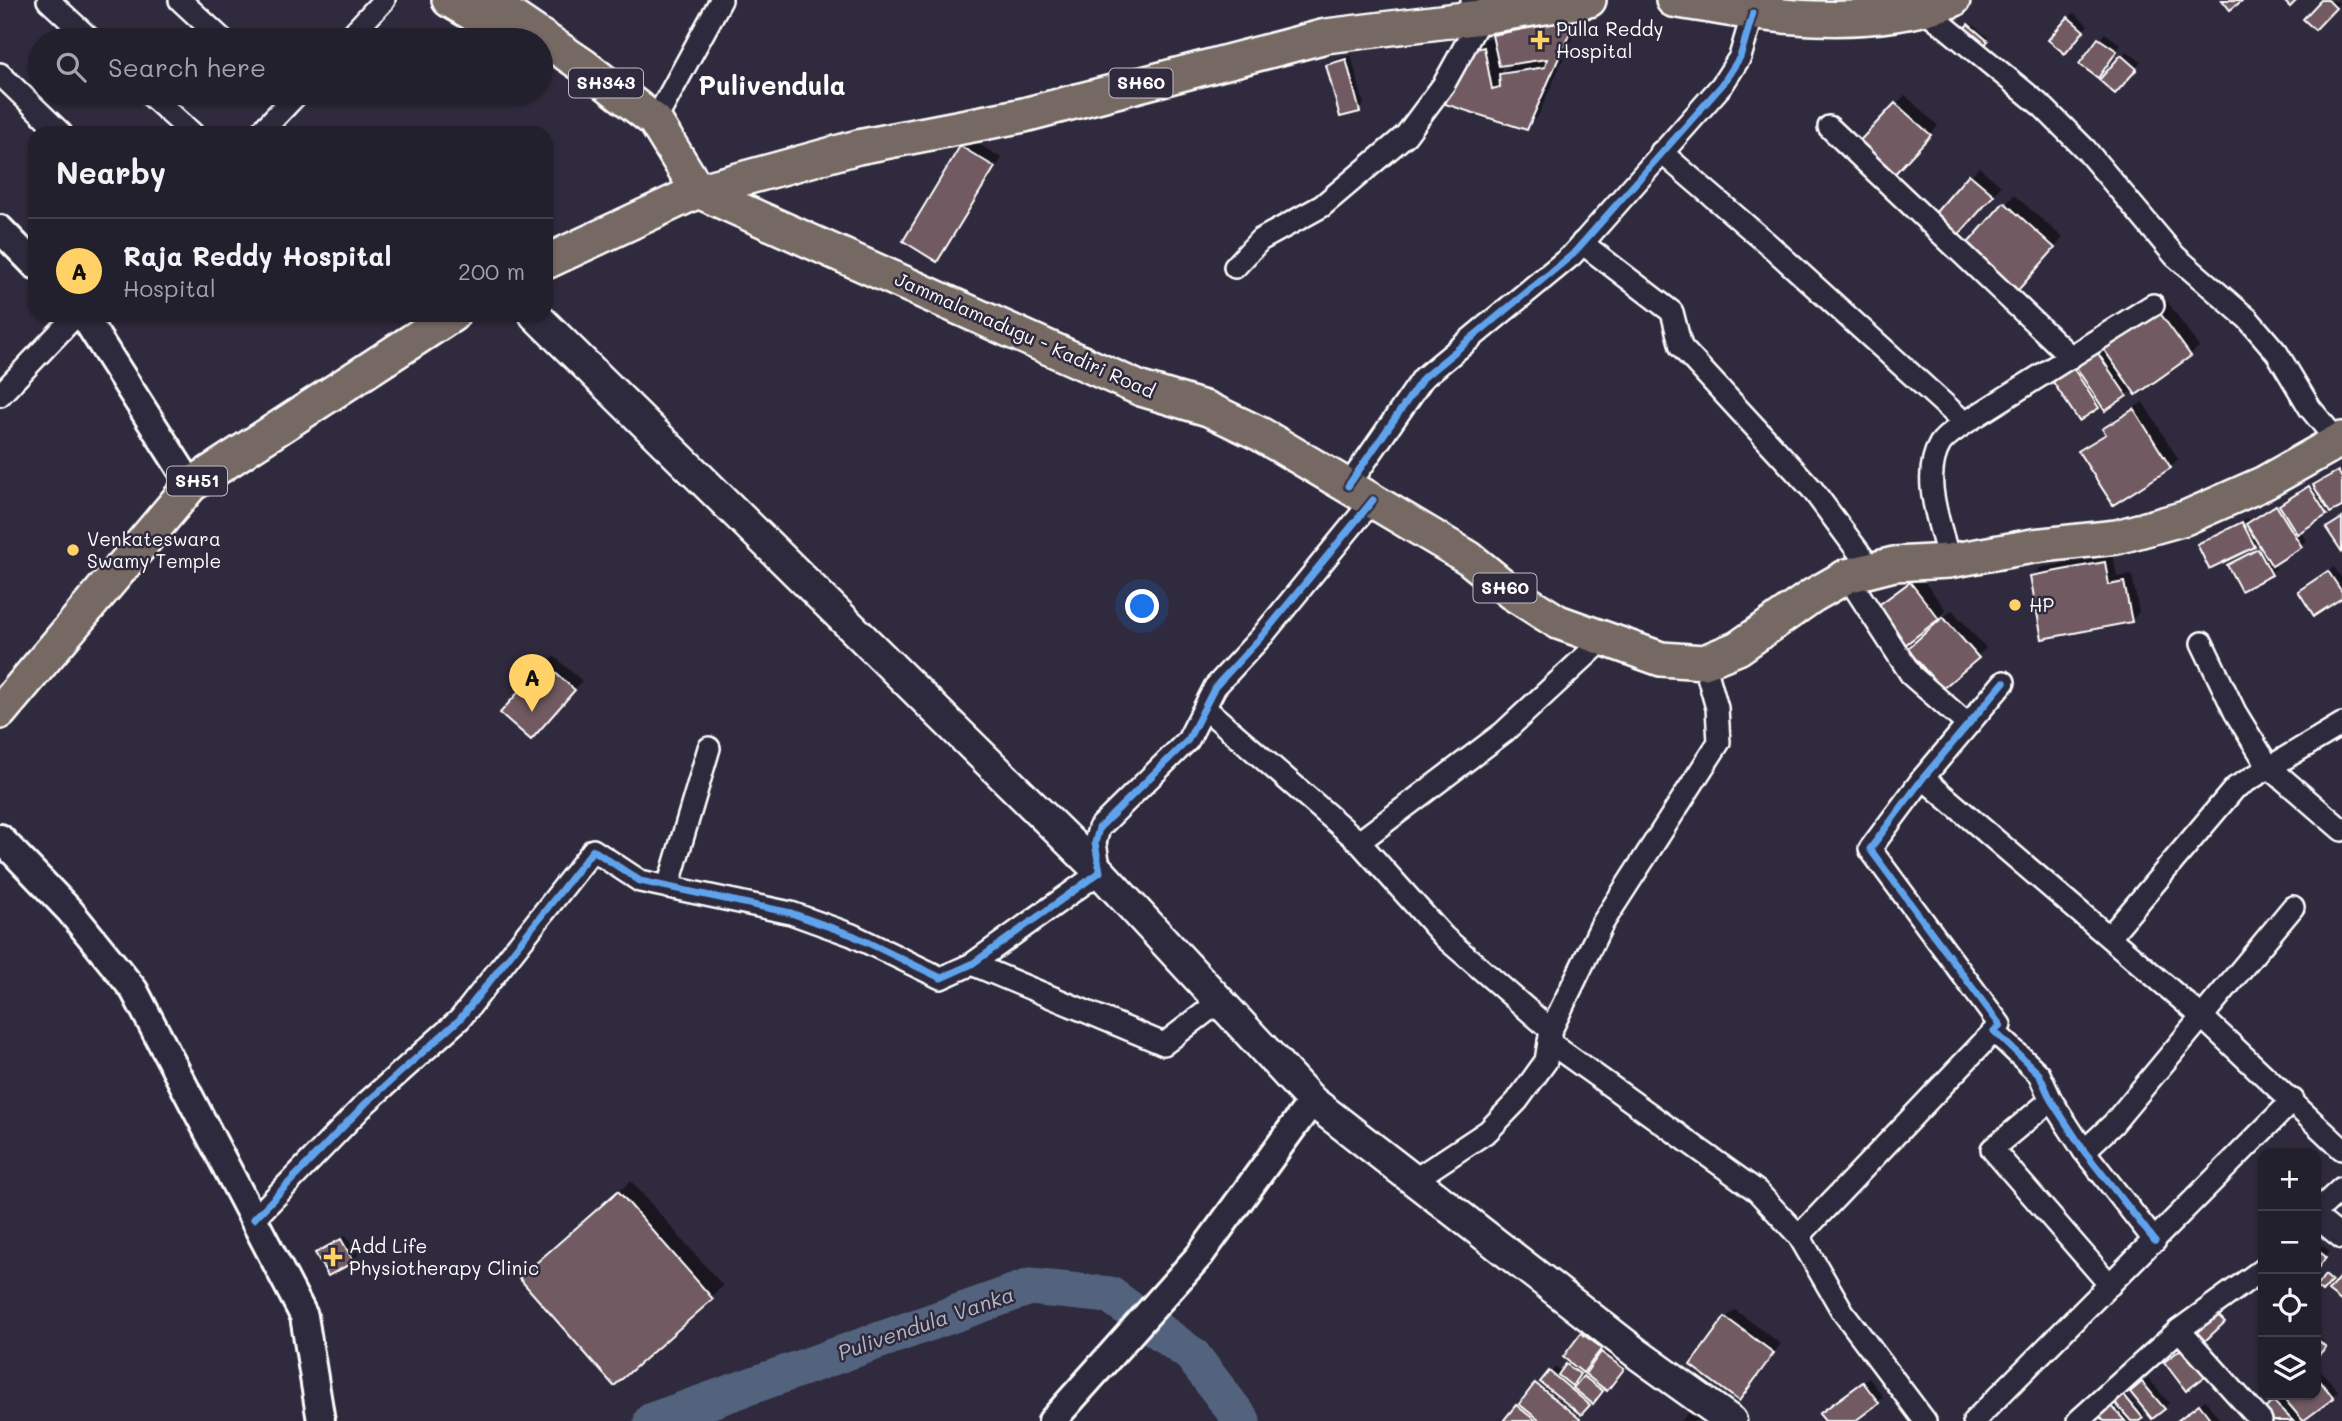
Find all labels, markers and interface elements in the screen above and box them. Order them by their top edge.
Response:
place label: Pulla Reddy Hospital [1556,16,1663,63]
search box [28,28,553,105]
marker: Pulla Reddy Hospital [1530,30,1550,50]
icon: search [52,48,90,86]
text: Search here [108,50,266,84]
road number: SH343 [569,68,643,98]
district label: Pulivendula [698,68,846,102]
road number: SH60 [1110,68,1172,98]
text: Nearby [56,152,166,192]
text: Raja Reddy Hospital [123,239,391,273]
text: A [71,256,87,286]
text: 200 m [458,256,525,286]
street label: Jammalamadugu - Kadiri Road [891,266,1159,403]
text: Hospital [123,273,216,303]
road number: SH51 [167,466,227,495]
place label: Venkateswara Swamy Temple [87,526,221,573]
marker: Venkateswara Swamy Temple [65,542,81,558]
road number: SH60 [1474,574,1536,602]
your location [1125,589,1159,623]
place label: HP [2029,592,2055,617]
marker: HP [2007,597,2023,613]
pin: A [509,654,555,712]
map controls [2258,1148,2321,1400]
button: + [2258,1148,2321,1211]
button: − [2258,1211,2321,1274]
place label: Add Life Physiotherapy Clinic [349,1233,539,1280]
marker: Add Life Physiotherapy Clinic [323,1247,343,1267]
button: locate [2258,1274,2321,1337]
water label: Pulivendula Vanka [834,1280,1017,1365]
button: layers [2258,1337,2321,1400]

